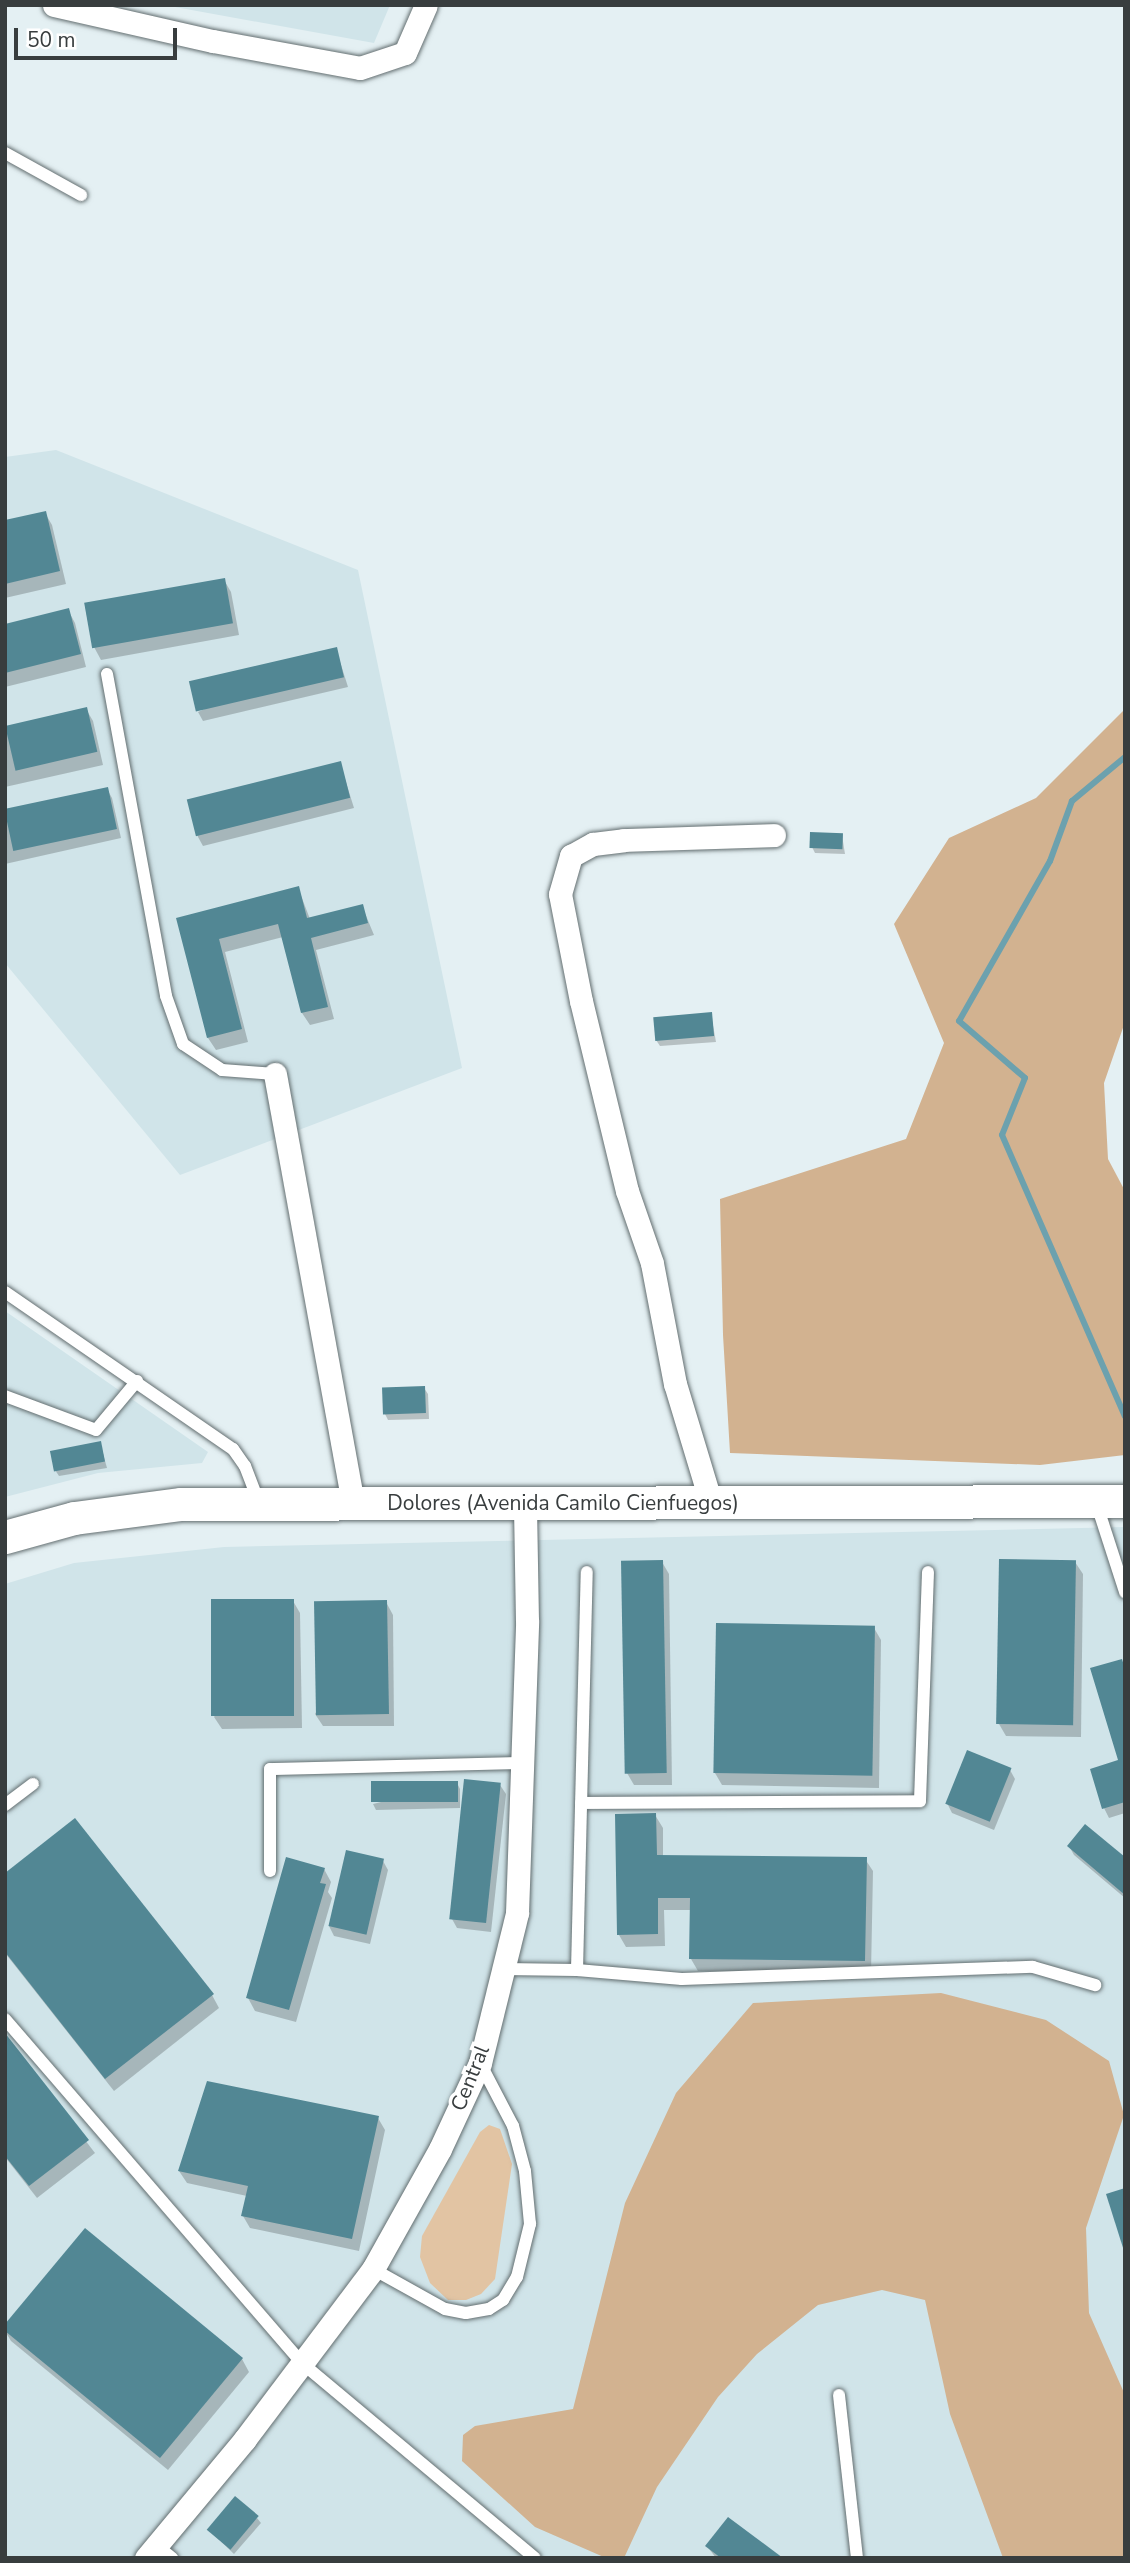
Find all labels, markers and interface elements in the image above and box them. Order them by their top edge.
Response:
scale bar [18,14,180,58]
text: 50 m [27,26,76,54]
street label: Dolores (Avenida Camilo Cienfuegos) [387,1490,739,1516]
street label: Central [445,2041,495,2115]

